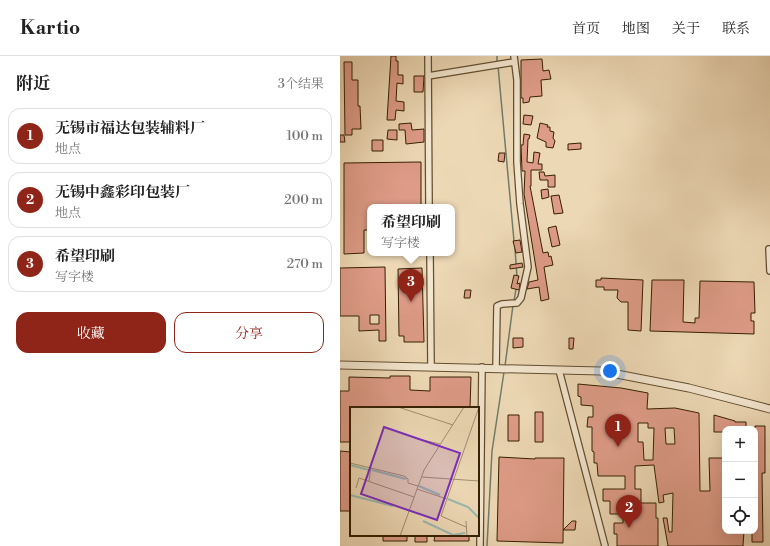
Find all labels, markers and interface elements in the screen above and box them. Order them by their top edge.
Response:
text: Kartio [20,16,80,40]
text: 首页 [572,20,600,38]
text: 地图 [622,20,650,38]
text: 关于 [672,20,700,38]
text: 联系 [722,20,750,38]
text: 附近 [16,73,50,95]
text: 3个结果 [278,76,324,92]
text: 无锡市福达包装辅料厂 [55,119,205,138]
text: 1 [27,128,33,144]
text: 100 m [287,128,323,144]
text: 地点 [55,141,81,157]
text: 无锡中鑫彩印包装厂 [55,183,190,202]
text: 2 [26,192,34,208]
text: 200 m [284,192,323,208]
popup [367,204,455,256]
text: 地点 [55,205,81,221]
text: 希望印刷 [381,213,441,232]
text: 写字楼 [381,235,420,251]
text: 希望印刷 [55,247,115,266]
text: 3 [26,256,34,272]
text: 270 m [287,256,323,272]
text: 写字楼 [55,269,94,285]
pin: 3 [398,269,424,302]
button: 收藏 [16,312,166,353]
button: 分享 [174,312,324,353]
your location [600,361,620,381]
inset map [350,407,479,536]
pin: 1 [605,414,631,447]
map controls [722,426,758,534]
button: + [722,426,758,462]
button: − [722,462,758,498]
pin: 2 [616,495,642,528]
button: locate [722,498,758,534]

